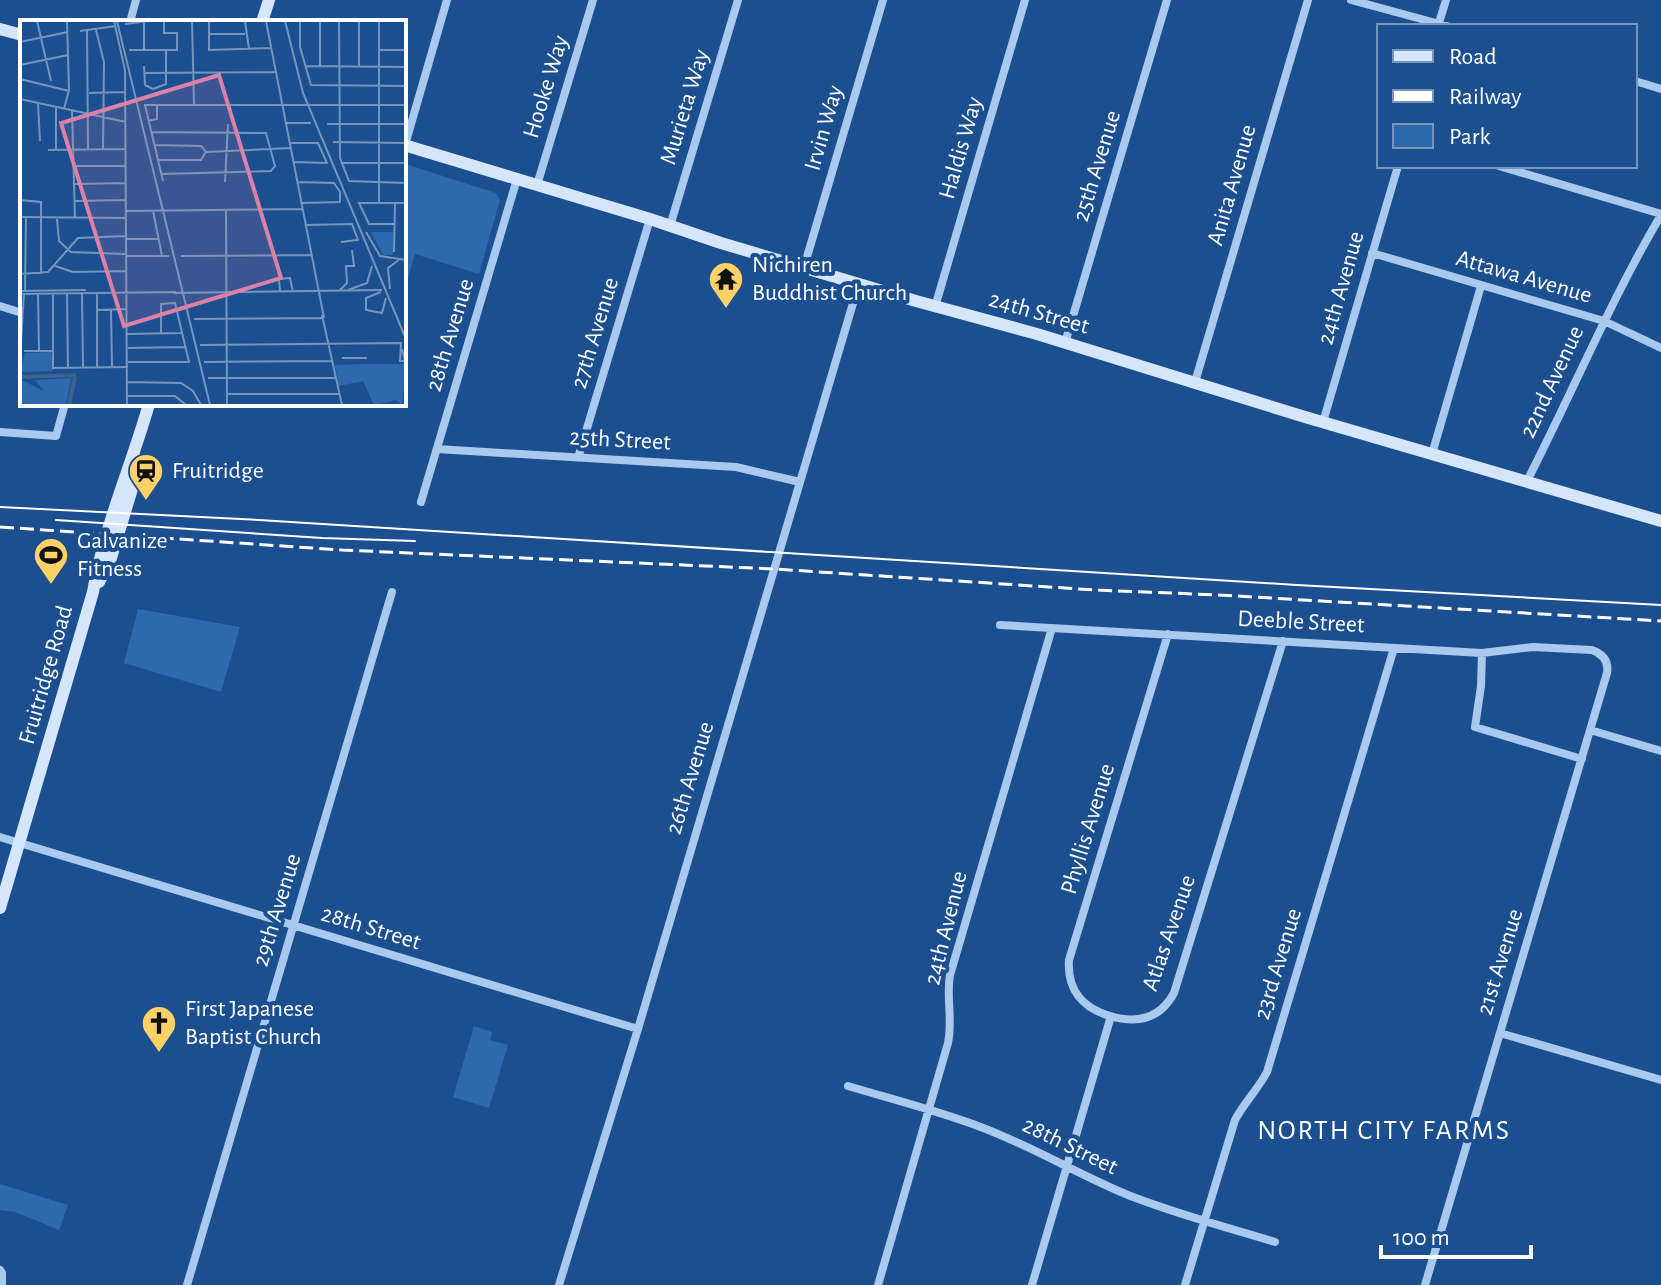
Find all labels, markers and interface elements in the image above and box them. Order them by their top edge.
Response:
inset map [20,20,406,406]
legend [1377,24,1637,168]
street label: Hooke Way [519,33,573,141]
text: Road [1449,45,1497,69]
street label: Murieta Way [656,47,714,167]
street label: Irvin Way [800,83,848,173]
text: Railway [1449,85,1521,109]
street label: Haldis Way [935,94,987,202]
street label: 25th Avenue [1069,107,1125,225]
street label: Anita Avenue [1203,122,1261,248]
text: Park [1449,125,1490,149]
street label: 24th Avenue [1313,229,1369,347]
street label: Attawa Avenue [1453,246,1595,308]
place label: Nichiren Buddhist Church [752,253,907,305]
temple icon: Nichiren Buddhist Church [707,260,745,310]
street label: 27th Avenue [567,275,623,391]
street label: 28th Avenue [422,276,478,394]
street label: 24th Street [986,287,1092,339]
street label: 22nd Avenue [1516,322,1588,442]
street label: 25th Street [569,425,672,455]
station icon: Fruitridge [127,452,165,502]
place label: Fruitridge [172,459,264,483]
place label: Galvanize Fitness [77,529,168,581]
sports icon: Galvanize Fitness [32,536,70,586]
street label: Fruitridge Road [15,603,77,747]
street label: Deeble Street [1237,607,1366,637]
street label: 26th Avenue [662,719,718,837]
street label: Phyllis Avenue [1057,761,1119,897]
street label: 29th Avenue [249,851,305,969]
street label: 24th Avenue [920,869,972,987]
street label: Atlas Avenue [1138,872,1200,994]
street label: 28th Street [318,901,424,955]
street label: 23rd Avenue [1250,906,1306,1022]
street label: 21st Avenue [1472,906,1528,1018]
place label: First Japanese Baptist Church [185,997,322,1049]
church icon: First Japanese Baptist Church [140,1004,178,1054]
street label: 28th Street [1019,1113,1122,1179]
district label: NORTH CITY FARMS [1257,1117,1511,1145]
scale bar [1381,1209,1531,1259]
text: 100 m [1393,1226,1450,1250]

